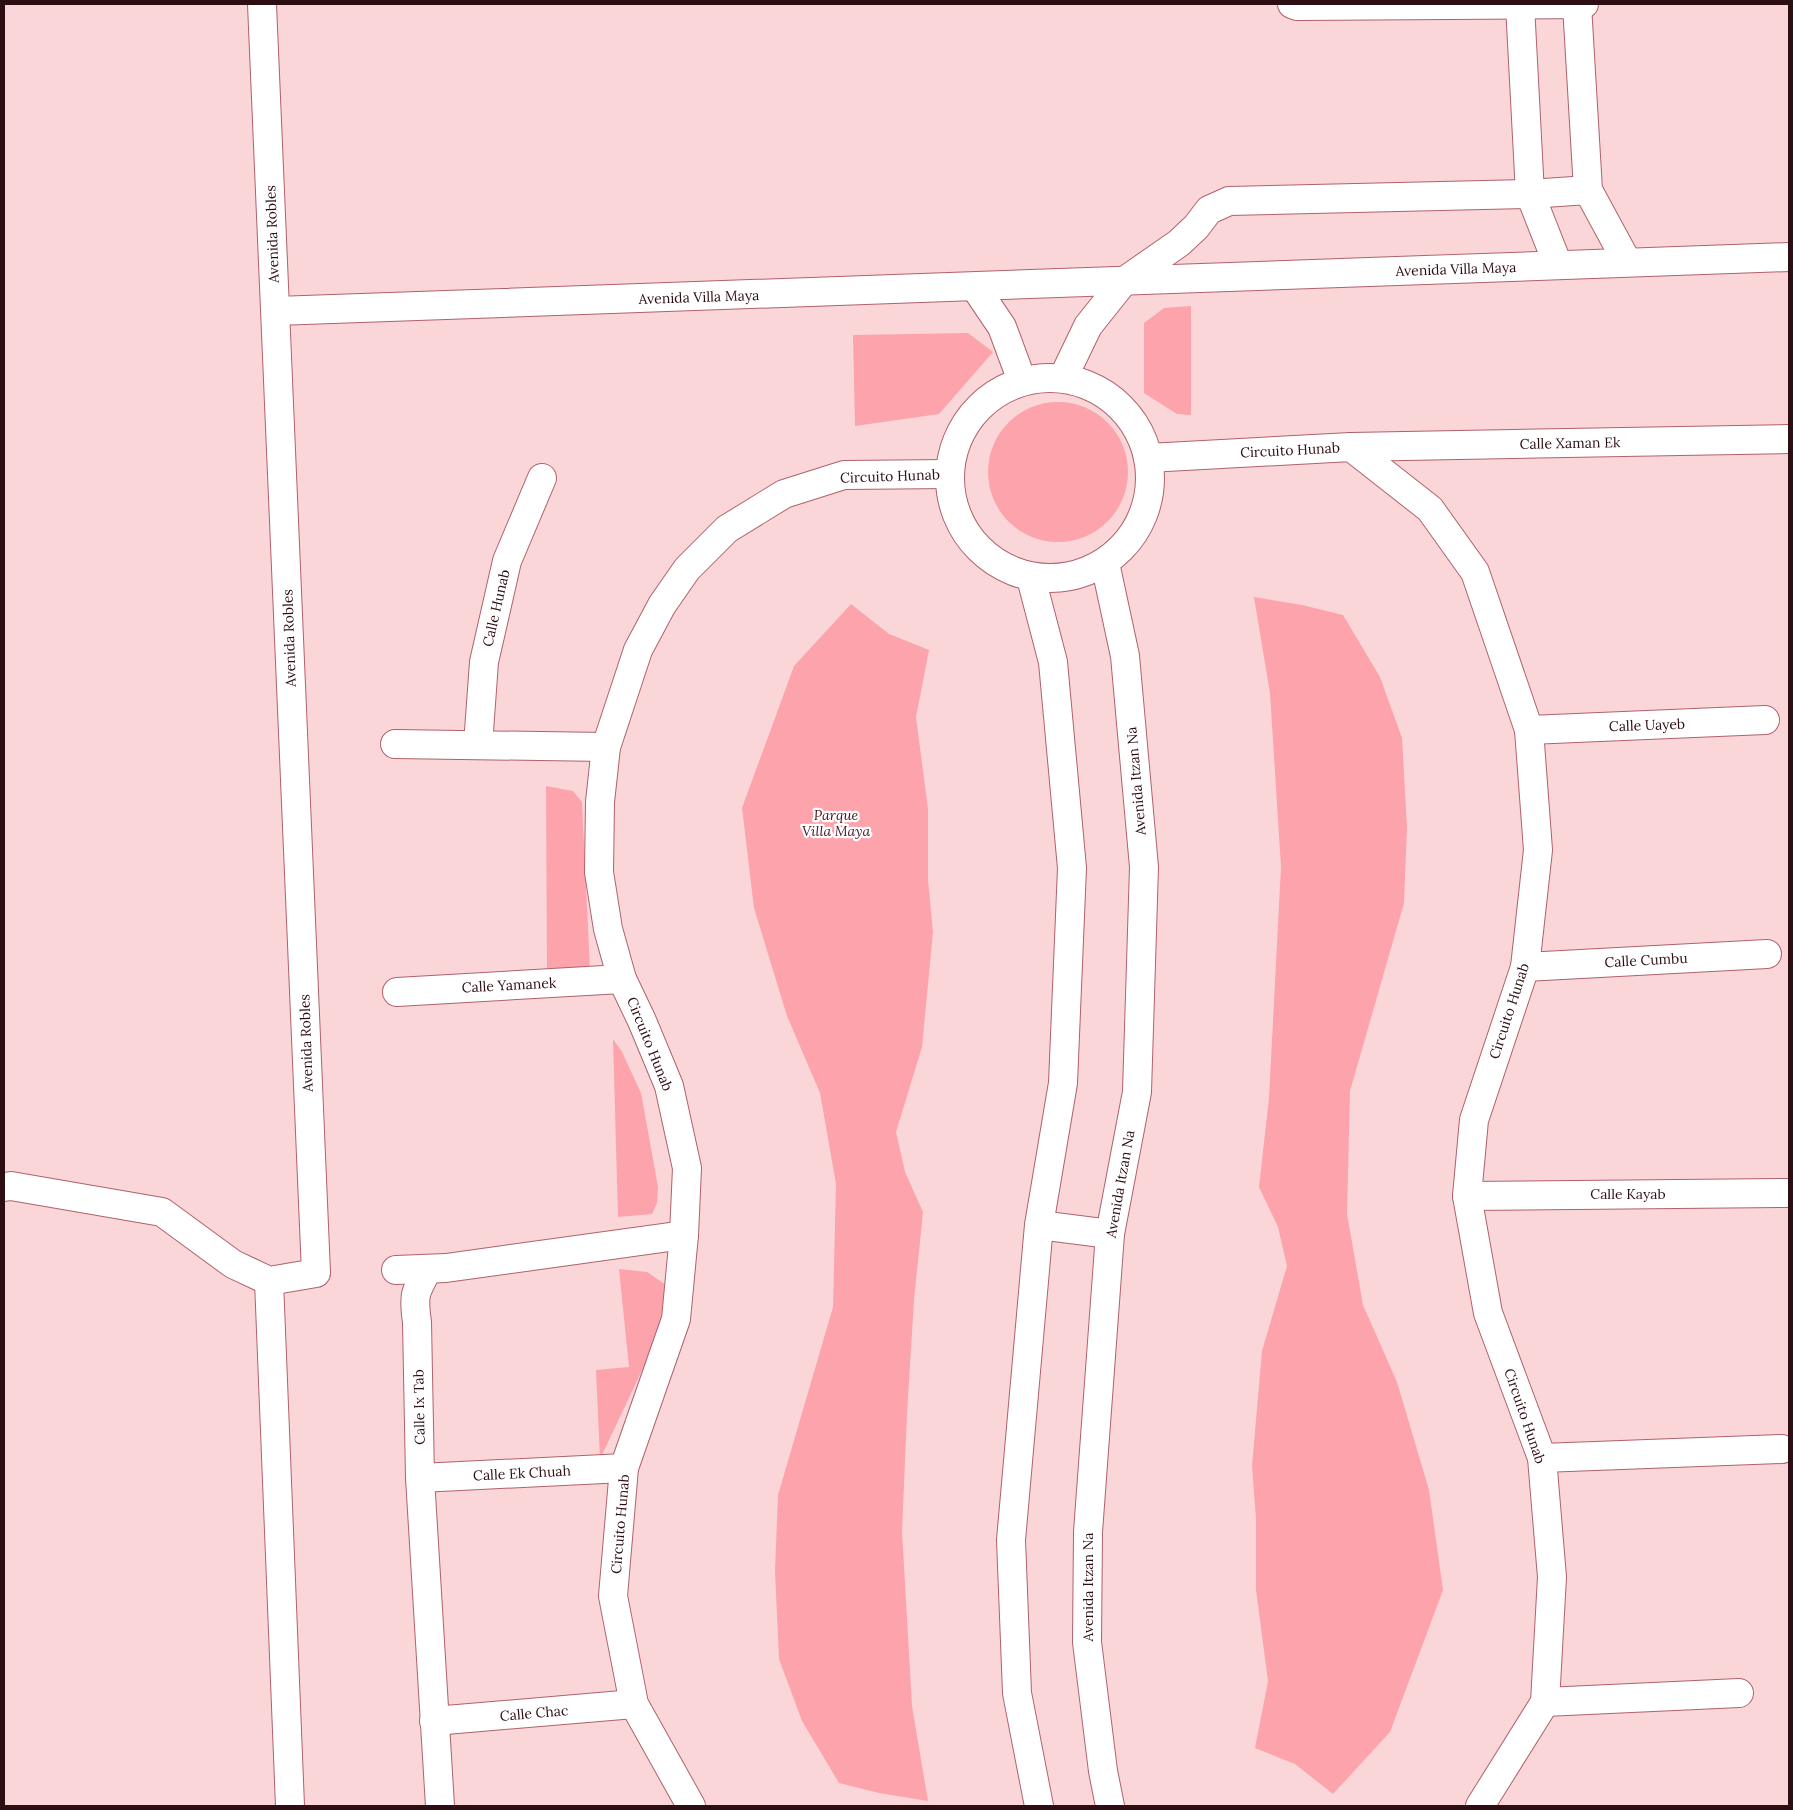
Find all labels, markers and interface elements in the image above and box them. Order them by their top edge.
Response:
street label: Avenida Robles [261,185,283,284]
street label: Avenida Villa Maya [1394,258,1517,280]
street label: Avenida Villa Maya [637,286,760,308]
street label: Calle Xaman Ek [1520,433,1621,453]
street label: Circuito Hunab [1240,438,1340,462]
street label: Circuito Hunab [840,465,940,487]
street label: Calle Hunab [478,568,514,648]
street label: Avenida Robles [278,589,300,688]
street label: Calle Uayeb [1609,715,1685,735]
street label: Avenida Itzan Na [1122,726,1150,837]
park label: Parque Villa Maya [802,806,870,840]
street label: Calle Cumbu [1604,949,1688,971]
street label: Circuito Hunab [1485,961,1533,1061]
street label: Calle Yamanek [461,974,557,996]
street label: Avenida Robles [295,994,317,1093]
street label: Circuito Hunab [623,994,677,1094]
street label: Avenida Itzan Na [1101,1129,1138,1240]
street label: Calle Kayab [1590,1185,1666,1203]
street label: Circuito Hunab [1500,1366,1550,1466]
street label: Calle Ix Tab [409,1369,429,1445]
street label: Calle Ek Chuah [473,1461,571,1485]
street label: Circuito Hunab [607,1473,633,1575]
street label: Avenida Itzan Na [1079,1532,1097,1643]
street label: Calle Chac [499,1701,569,1725]

